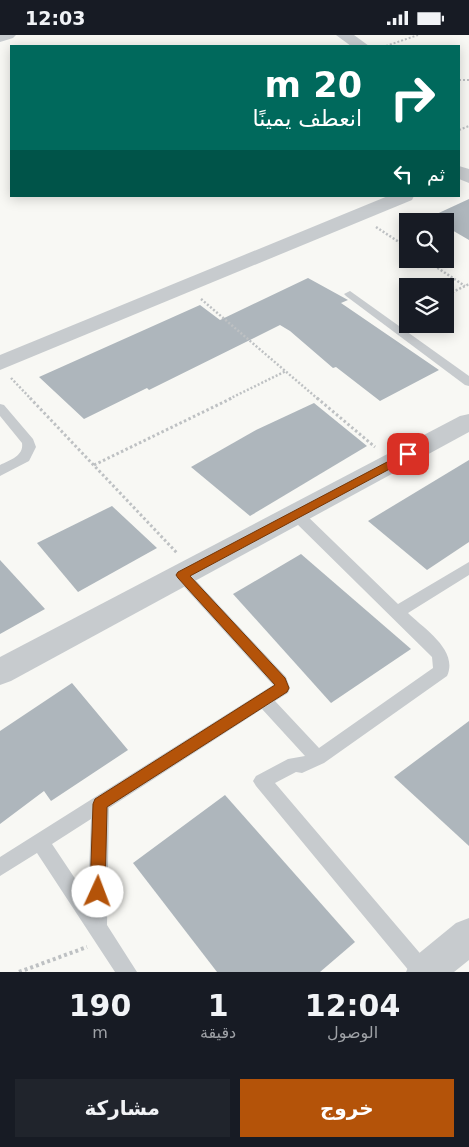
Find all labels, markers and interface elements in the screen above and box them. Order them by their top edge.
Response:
text: 12:03 [25,7,85,29]
text: 20 m [265,65,362,105]
icon: right [380,65,445,130]
text: انعطف يمينًا [253,106,362,131]
icon: left [389,160,417,188]
text: ثم [427,163,445,185]
map controls [399,213,454,333]
button: search [399,213,454,268]
button: layers [399,278,454,333]
pin [387,433,429,475]
icon: arrive [394,440,422,468]
position arrow [71,865,123,917]
text: 190 [69,988,131,1023]
text: 1 [208,988,229,1023]
text: 12:04 [305,988,400,1023]
text: m [92,1023,108,1042]
text: دقيقة [200,1023,236,1042]
text: الوصول [327,1023,378,1042]
button: مشاركة [15,1079,230,1137]
button: خروج [240,1079,454,1137]

